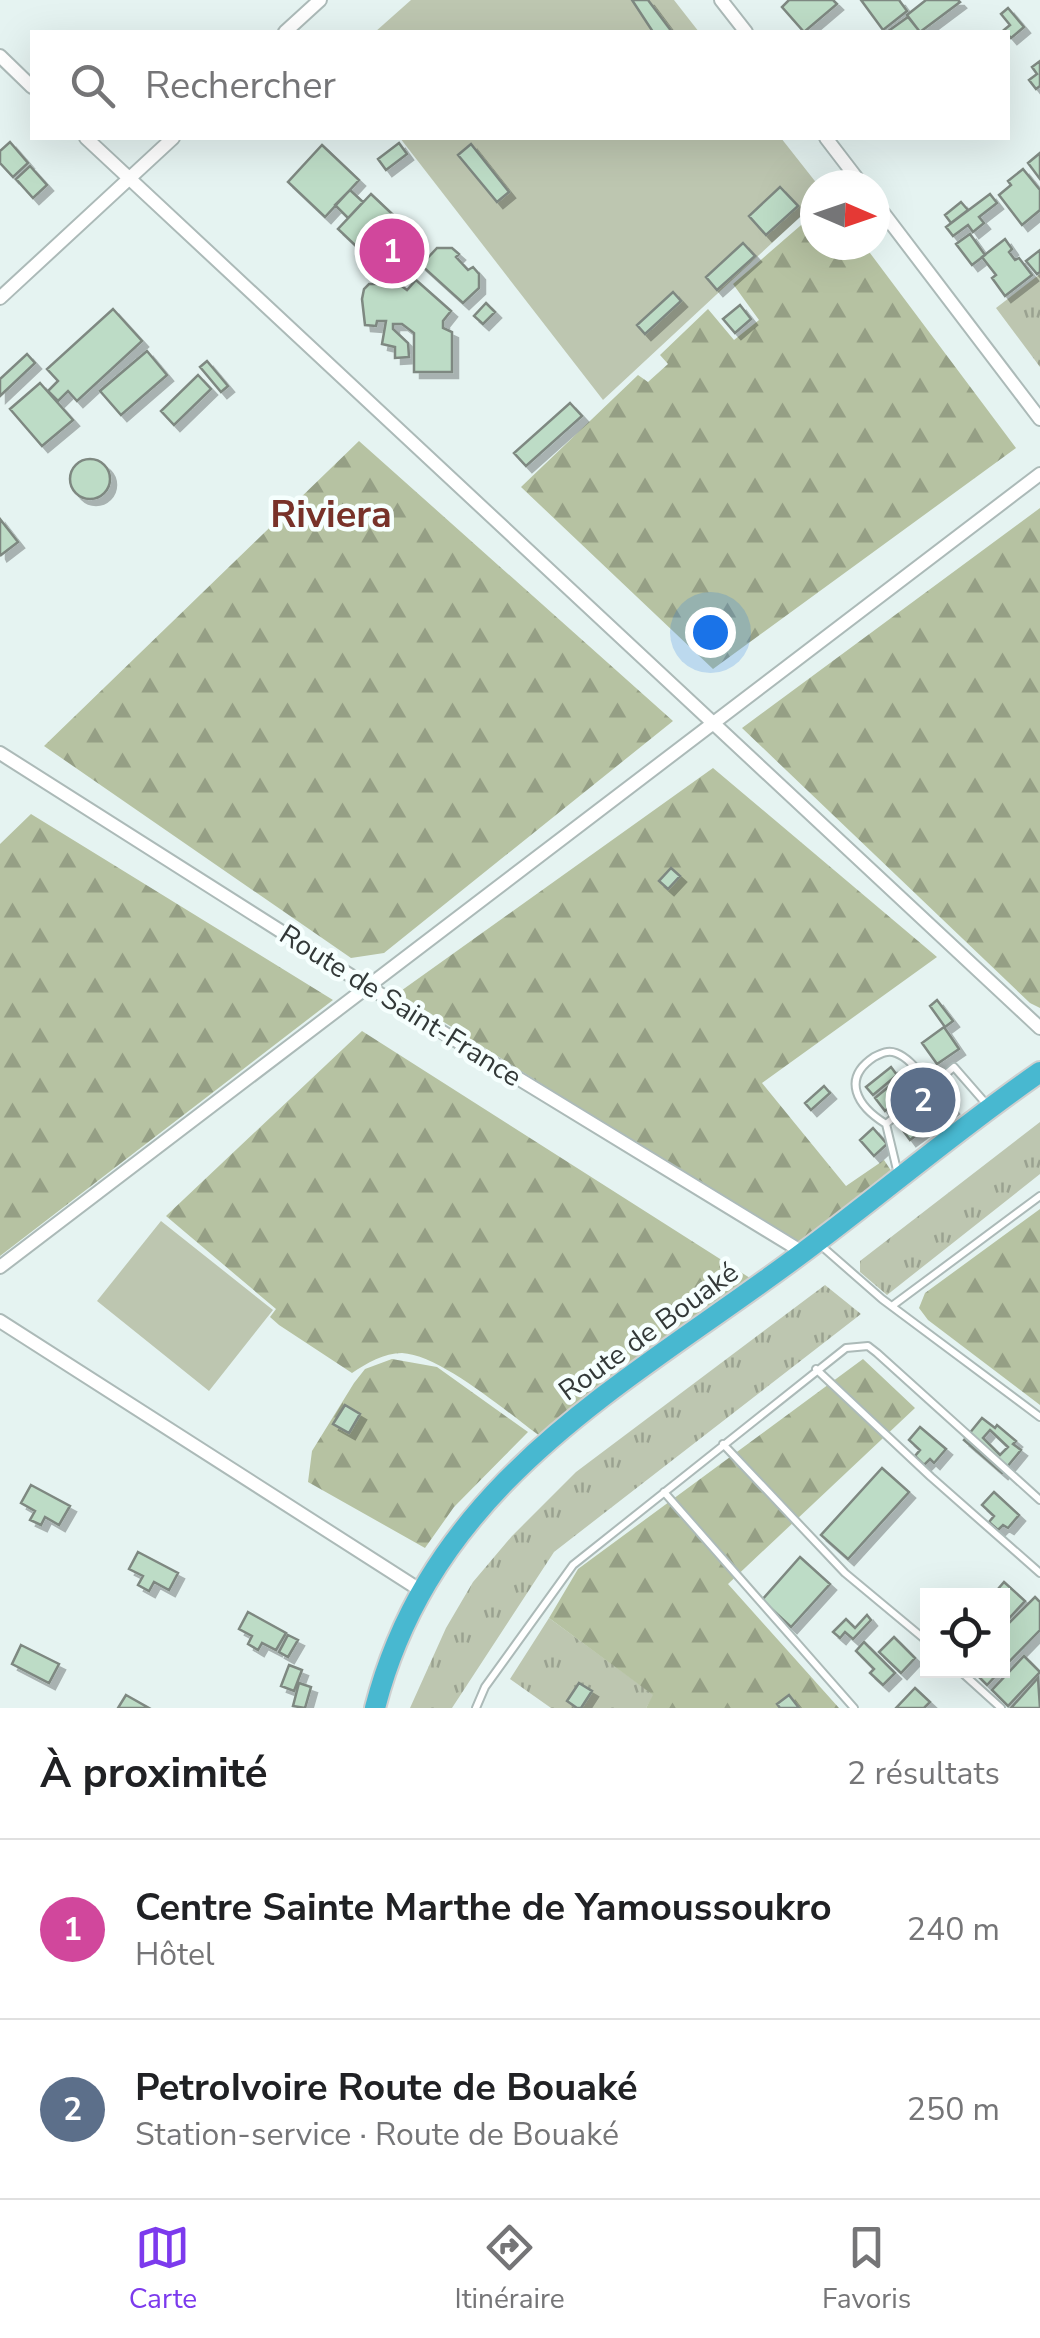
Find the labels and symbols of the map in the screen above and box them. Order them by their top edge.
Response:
north arrow [800,170,890,260]
pin: 1 [360,214,424,288]
district label: Riviera [270,489,392,540]
your location [685,607,736,658]
street label: Route de Saint-France [272,916,529,1096]
pin: 2 [890,1062,956,1138]
street label: Route de Bouaké [551,1254,746,1410]

